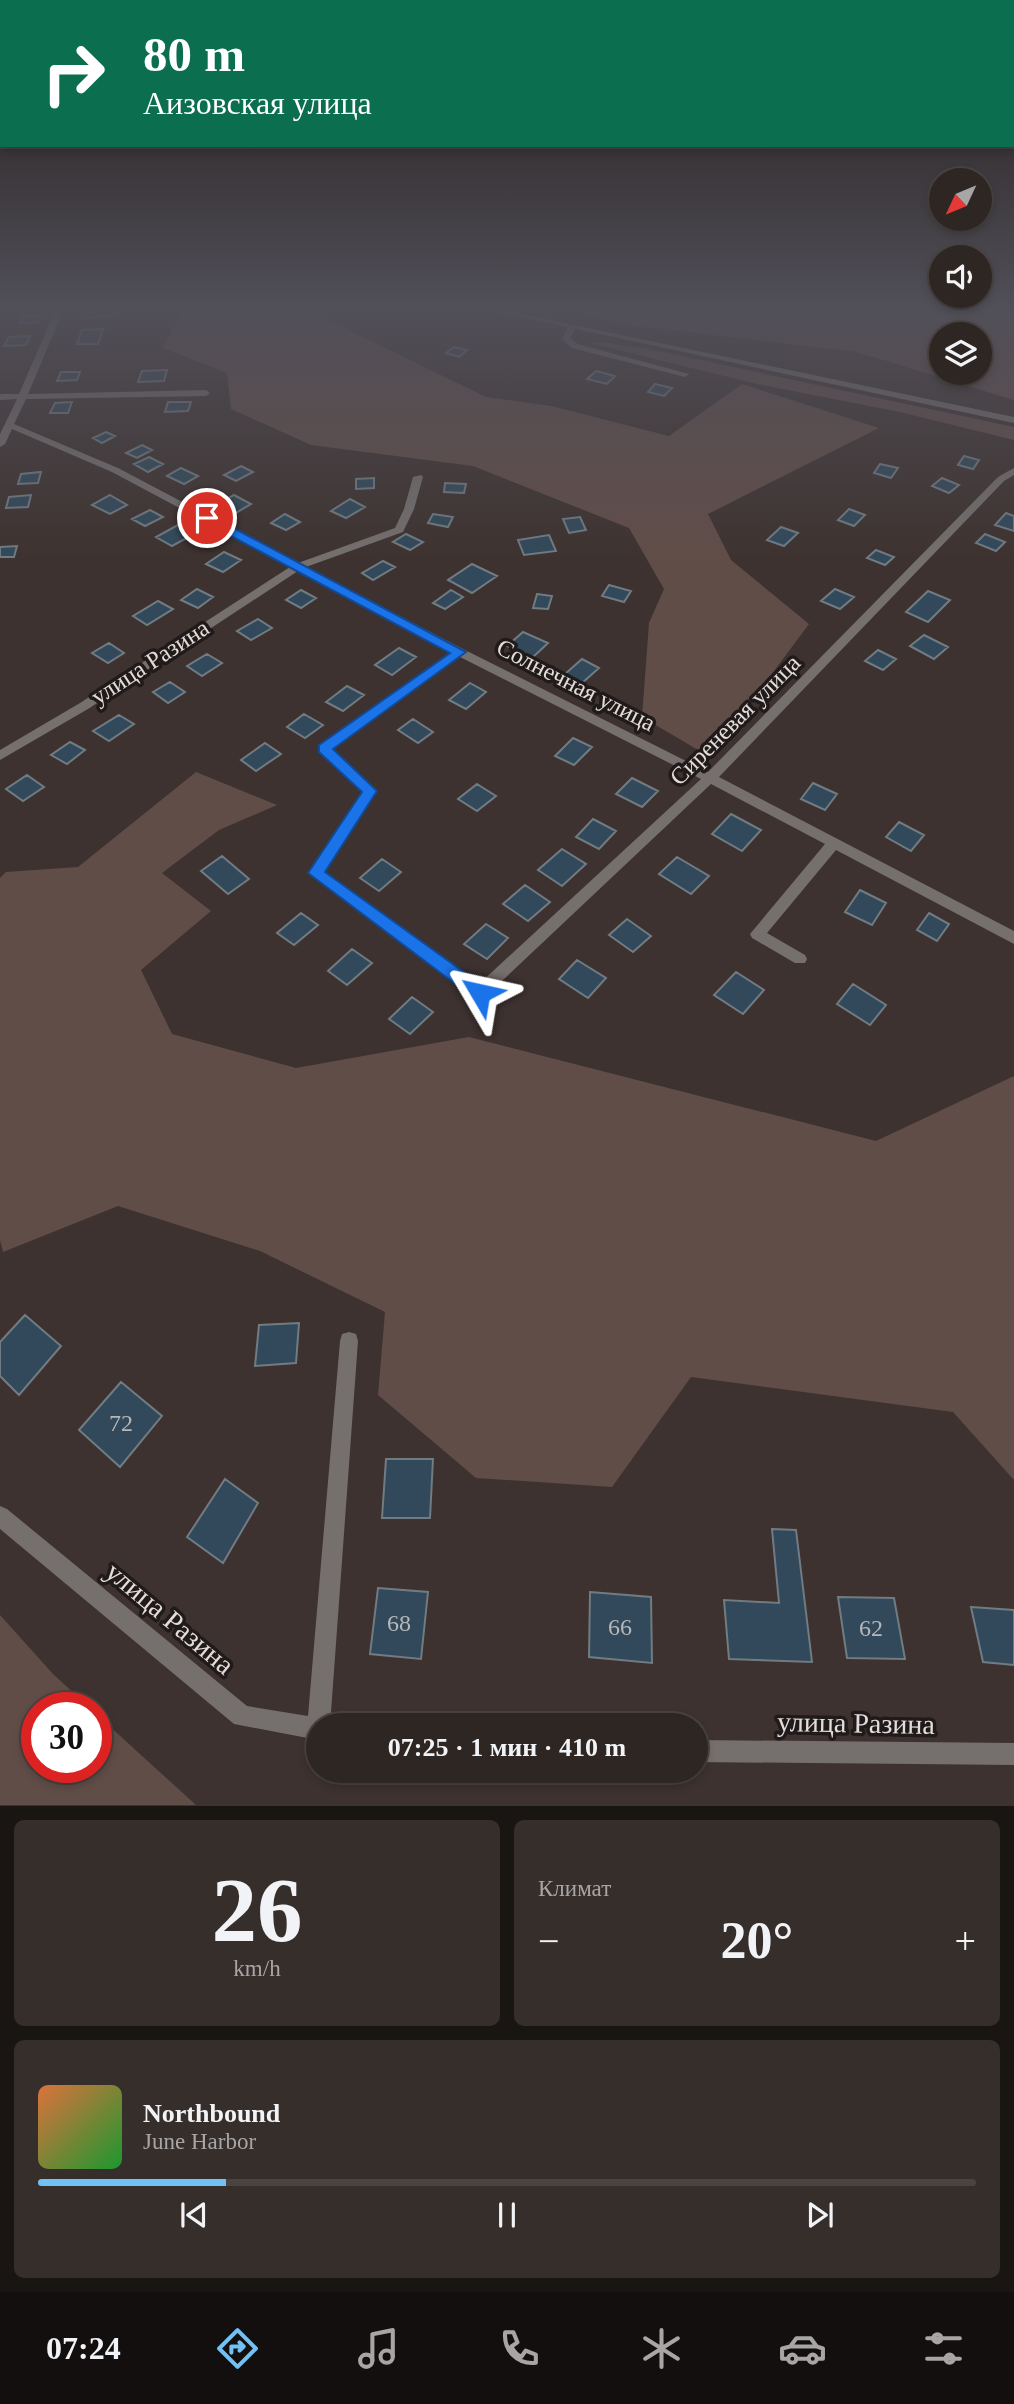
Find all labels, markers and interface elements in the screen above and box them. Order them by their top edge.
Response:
text: 80 m [143,27,245,82]
icon: right [28,28,119,119]
text: Аизовская улица [143,85,372,121]
north arrow [929,168,992,231]
map controls [929,168,992,385]
button: sound [929,245,992,308]
button: layers [929,322,992,385]
pin [177,488,237,548]
icon: arrive [188,499,226,537]
street label: улица Разина [86,614,214,710]
street label: Солнечная улица [492,634,660,736]
street label: Сиреневая улица [665,649,806,790]
position arrow [443,956,517,1030]
house number: 72 [109,1410,133,1436]
street label: улица Разина [100,1555,241,1681]
house number: 68 [387,1610,411,1636]
house number: 66 [608,1614,632,1640]
house number: 62 [859,1615,883,1641]
speed limit sign: 30 [21,1692,112,1783]
street label: улица Разина [777,1706,936,1740]
text: 07:25 · 1 мин · 410 m [388,1733,626,1762]
text: 26 [212,1860,303,1961]
text: Климат [538,1876,611,1901]
text: 20° [721,1912,793,1969]
text: − [538,1920,559,1962]
text: + [955,1920,976,1962]
text: km/h [233,1956,281,1981]
text: Northbound [143,2099,280,2128]
text: June Harbor [143,2129,256,2154]
icon: previous [175,2196,213,2234]
icon: pause [488,2196,526,2234]
icon: next [801,2196,839,2234]
icon: directions [213,2324,262,2373]
icon: music [354,2324,403,2373]
icon: phone [495,2324,544,2373]
icon: climate [637,2324,686,2373]
icon: car [778,2324,827,2373]
icon: filters [919,2324,968,2373]
text: 07:24 [46,2330,121,2366]

